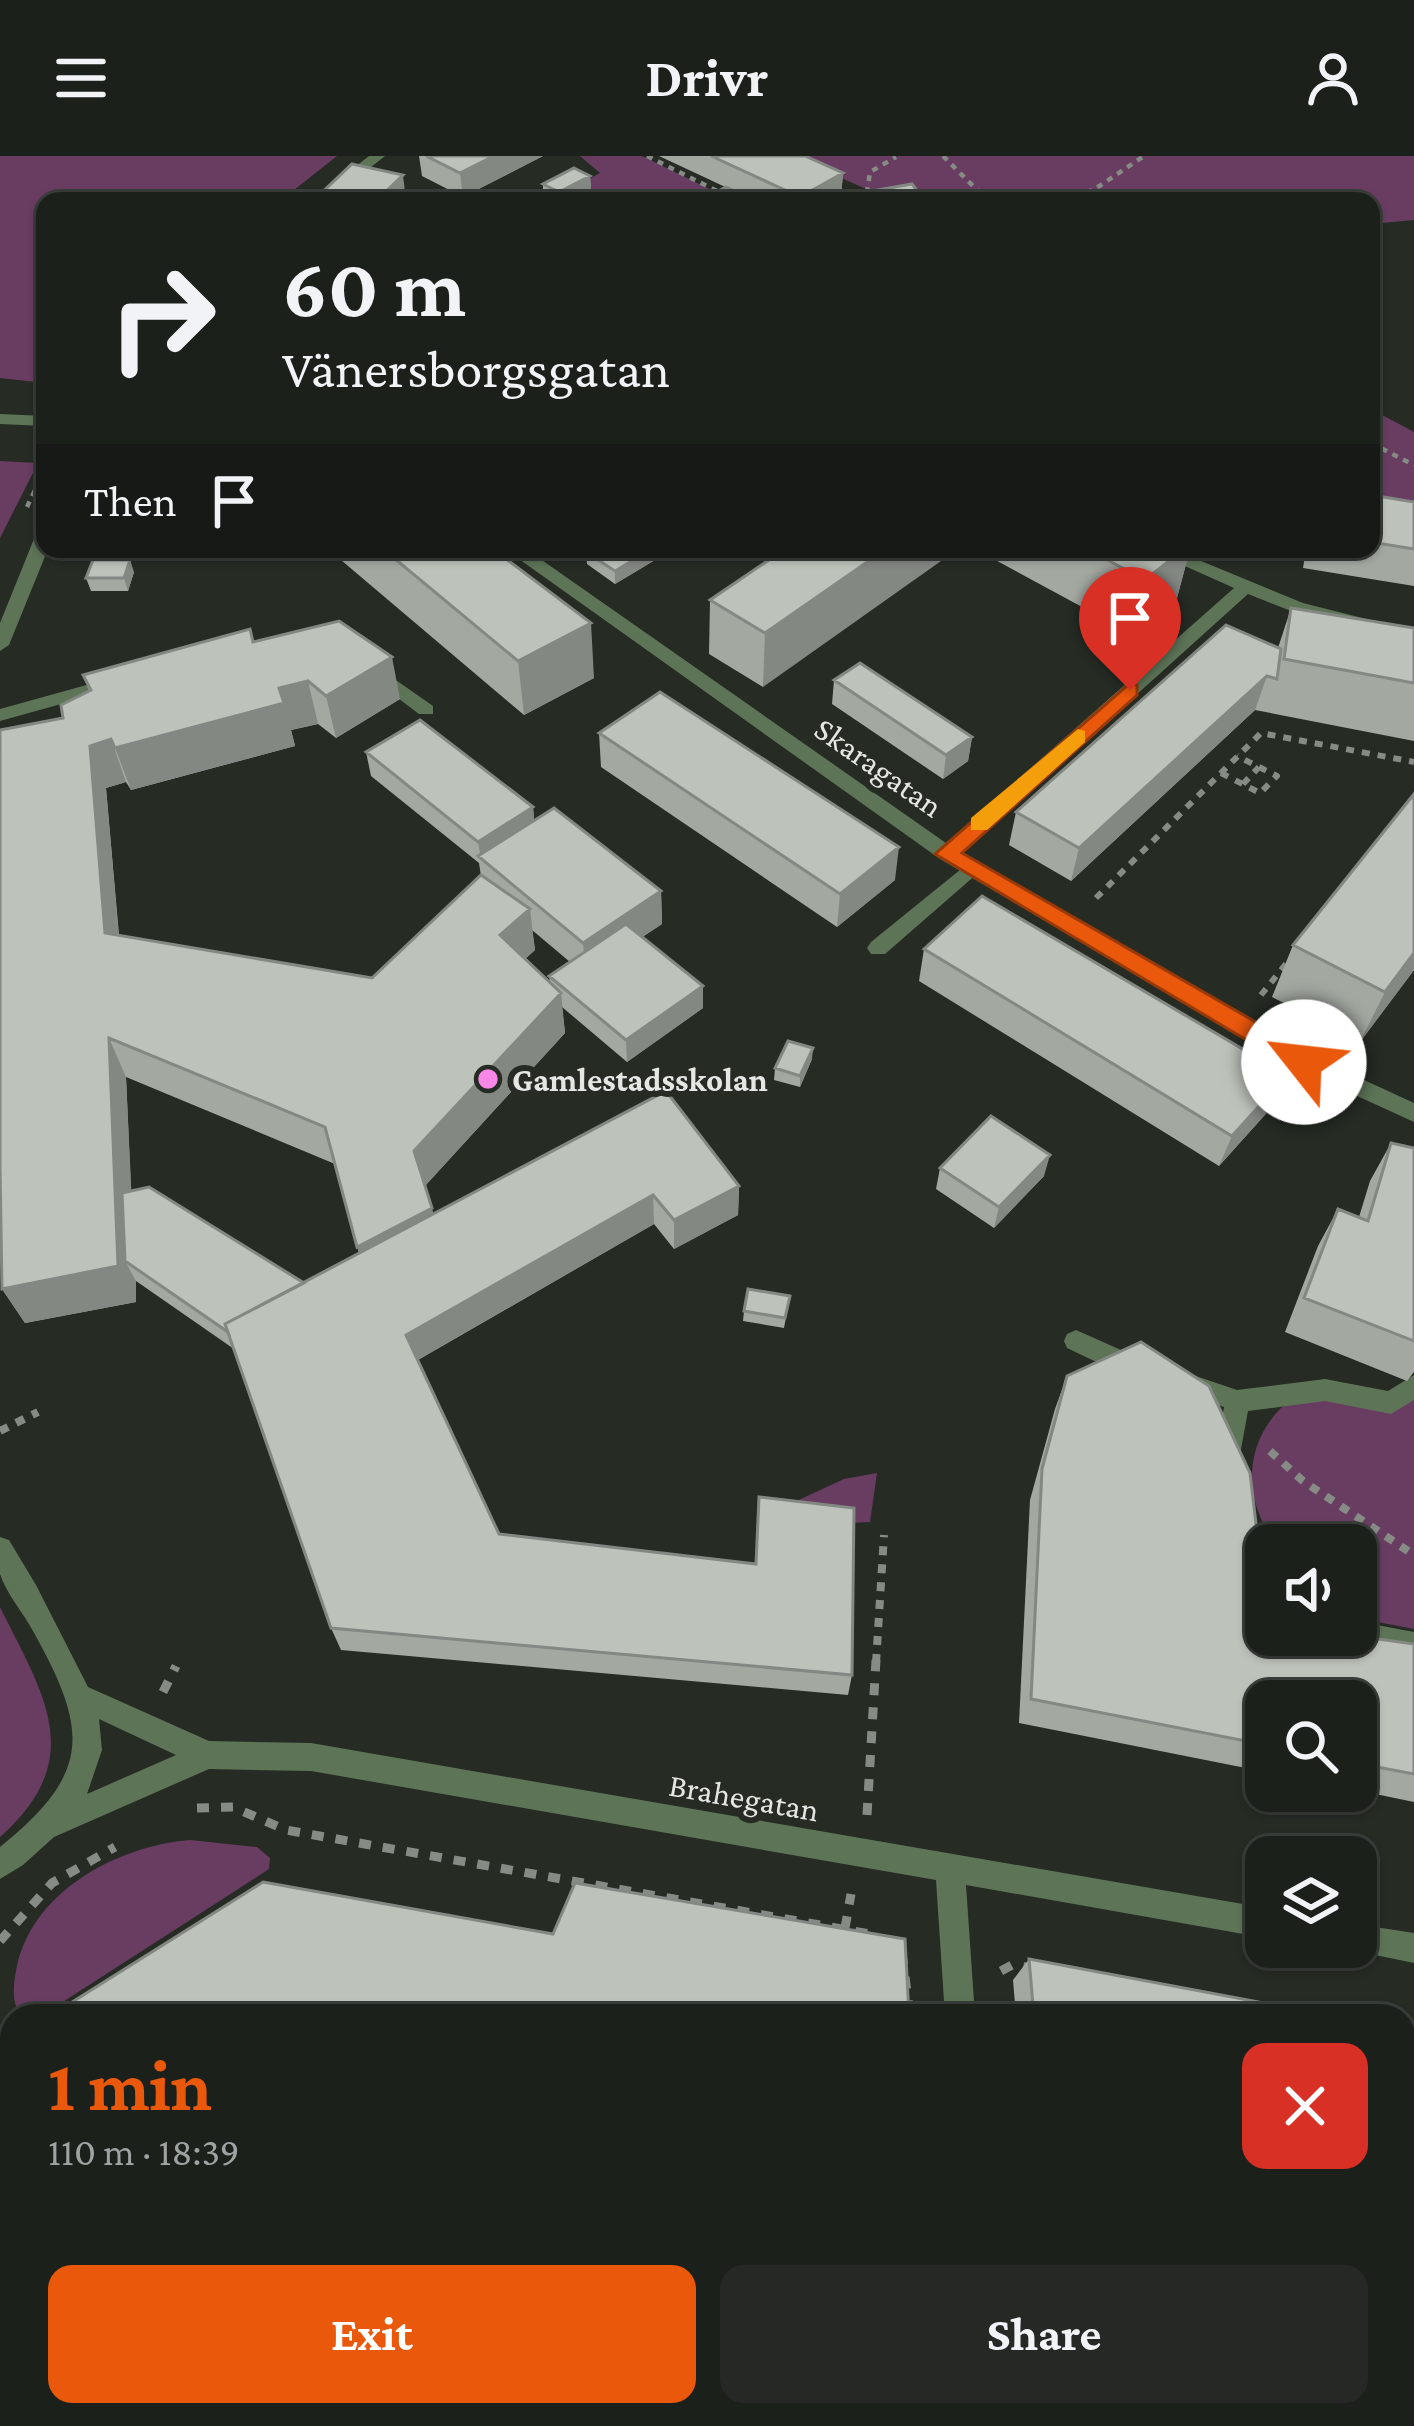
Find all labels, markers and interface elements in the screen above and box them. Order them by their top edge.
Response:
icon: menu [48,45,114,111]
icon: person [1300,45,1366,111]
text: Drivr [646,48,768,108]
icon: right [84,240,240,396]
text: 60 m [282,241,466,334]
text: Vänersborgsgatan [282,339,670,399]
icon: arrive [201,468,267,534]
text: Then [84,476,177,526]
pin [1079,567,1181,690]
icon: arrive [1097,585,1163,651]
street label: Skaragatan [808,710,950,824]
position arrow [1241,999,1367,1125]
place label: Gamlestadsskolan [512,1061,768,1098]
marker: Gamlestadsskolan [475,1066,501,1092]
map controls [1245,1524,1377,1968]
button: sound [1245,1524,1377,1656]
button: search [1245,1680,1377,1812]
street label: Brahegatan [666,1766,822,1828]
button: layers [1245,1836,1377,1968]
button: close [1242,2043,1368,2169]
text: 1 min [48,2045,212,2125]
text: 110 m · 18:39 [48,2130,240,2173]
button: Exit [48,2265,696,2403]
button: Share [720,2265,1368,2403]

